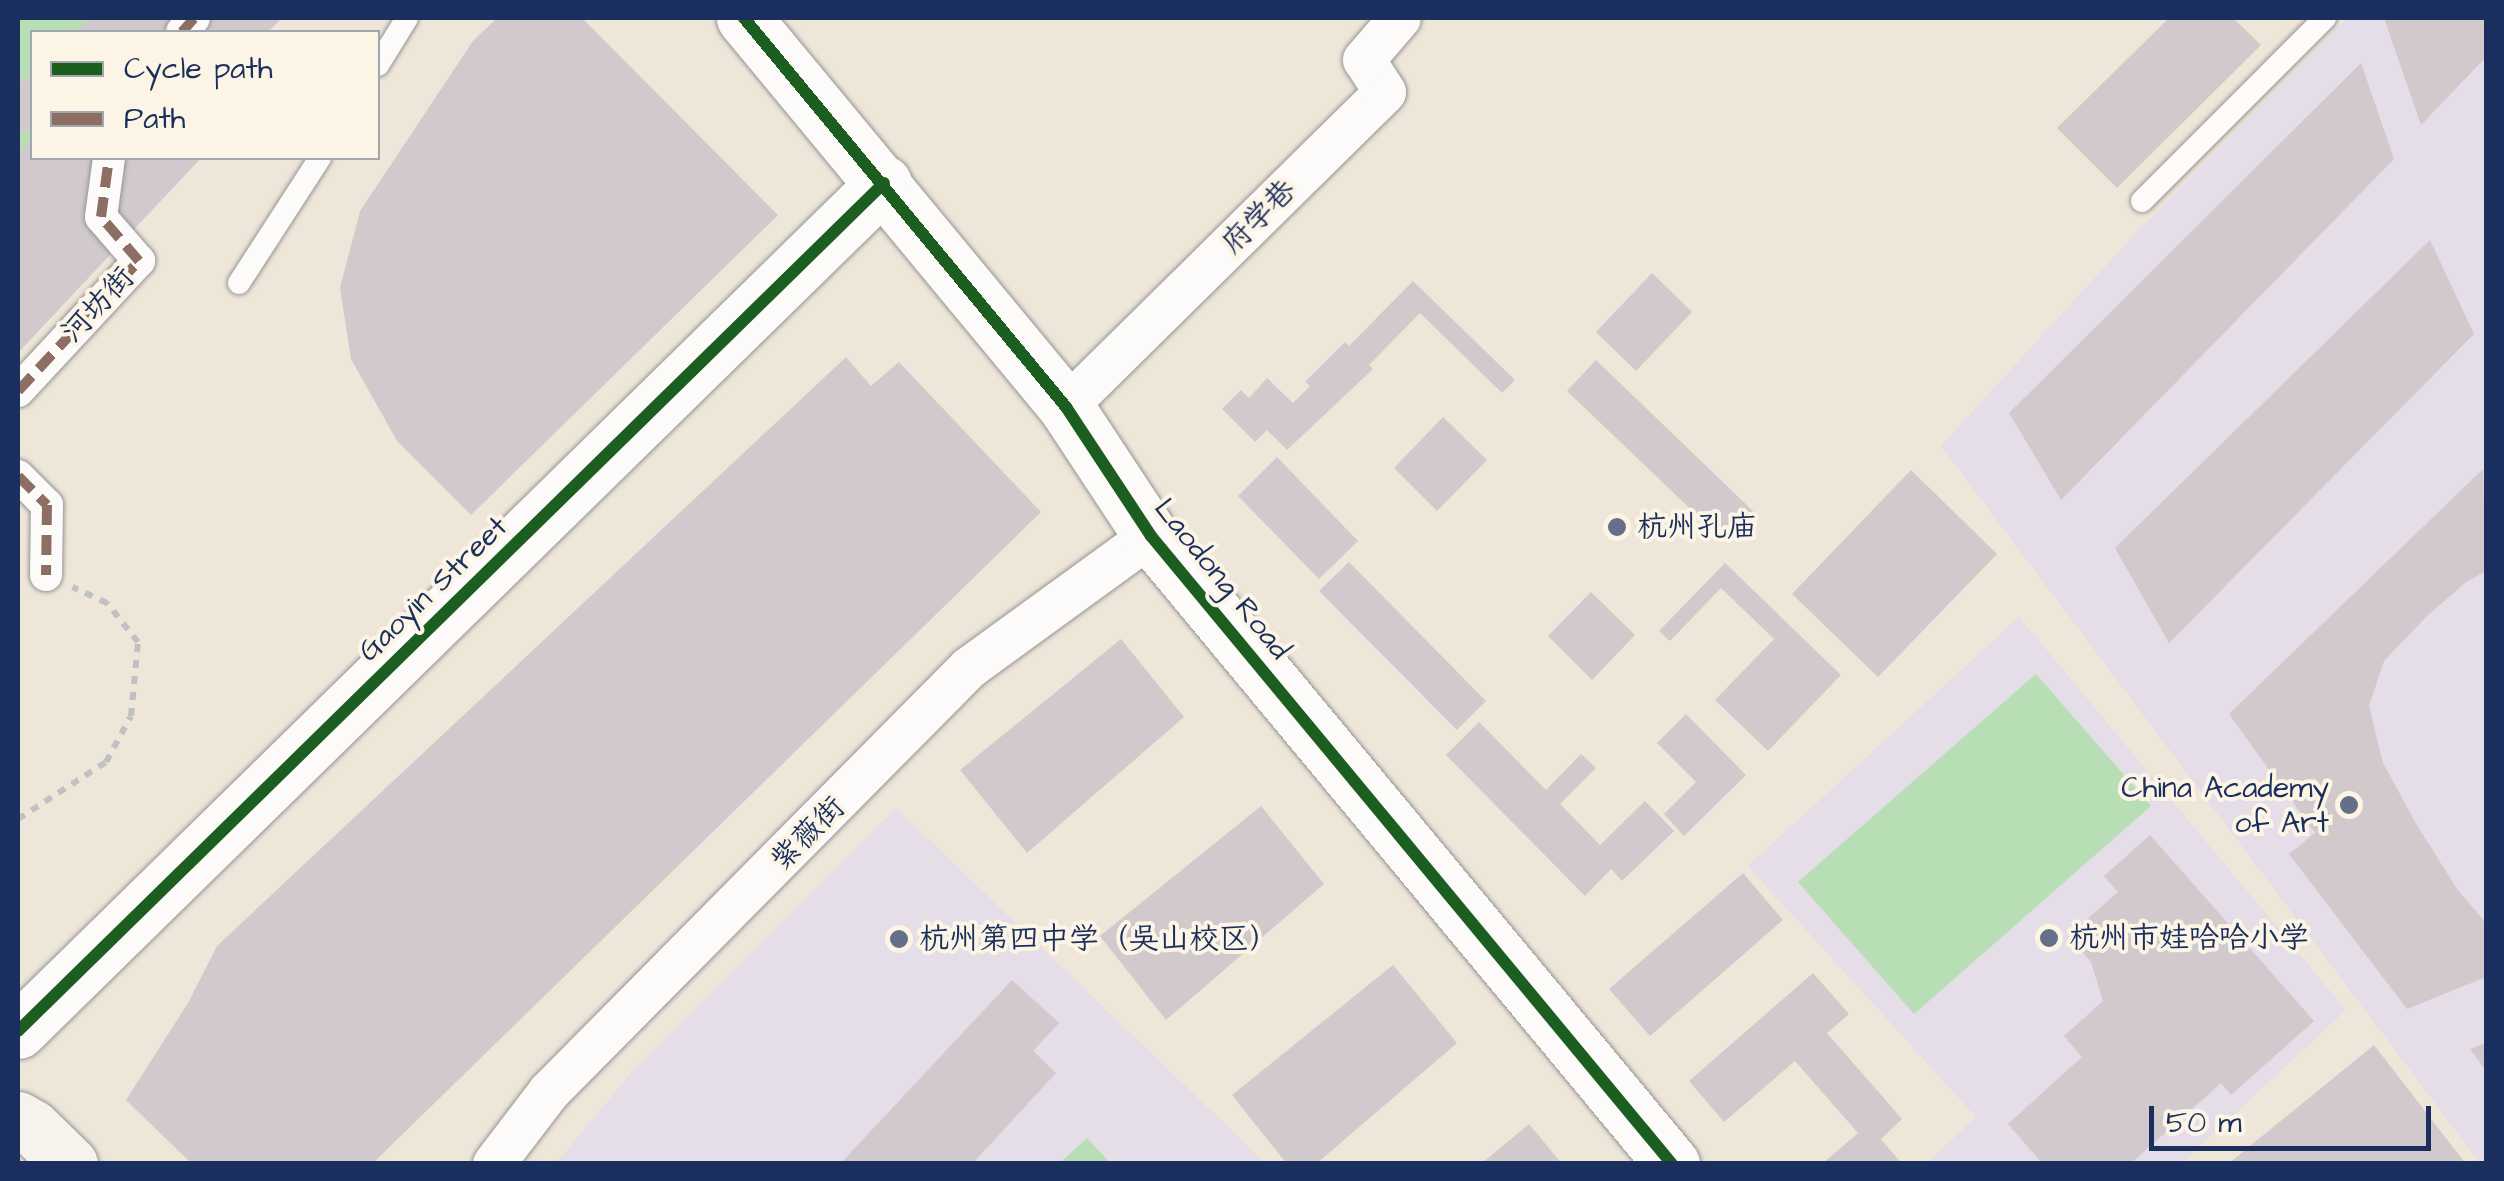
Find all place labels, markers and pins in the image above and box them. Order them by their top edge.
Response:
place label: 杭州孔庙 [1637,509,1757,545]
marker: 杭州孔庙 [1606,516,1628,538]
place label: China Academy of Art [2121,770,2329,840]
marker: China Academy of Art [2338,794,2360,816]
place label: 杭州市娃哈哈小学 [2069,920,2309,956]
place label: 杭州第四中学（吴山校区） [919,921,1279,957]
marker: 杭州市娃哈哈小学 [2038,927,2060,949]
marker: 杭州第四中学（吴山校区） [888,928,910,950]

